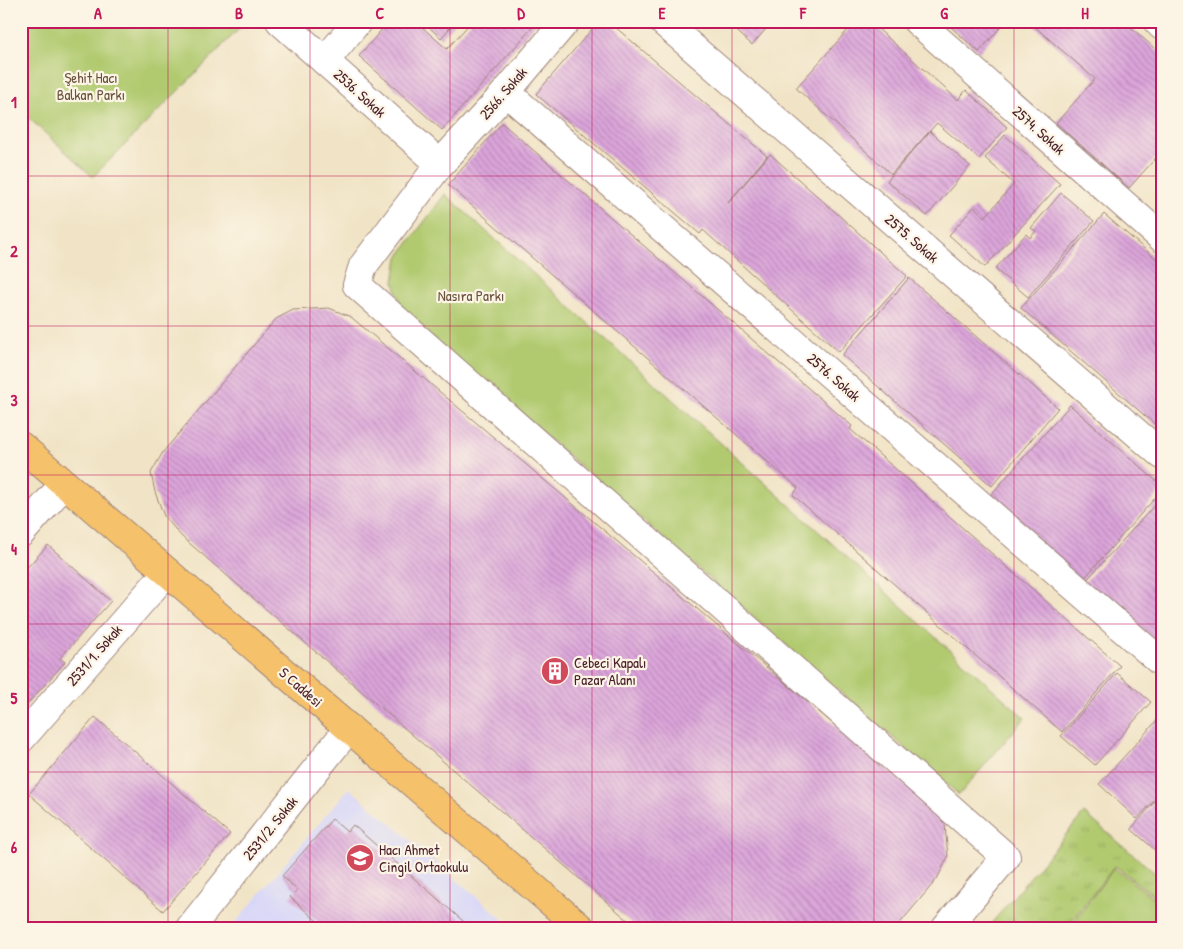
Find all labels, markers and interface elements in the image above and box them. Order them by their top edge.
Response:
text: A [94,2,102,24]
text: B [235,2,243,24]
text: C [376,2,385,24]
text: D [517,2,525,24]
text: E [658,2,666,24]
text: F [799,2,807,24]
text: G [940,2,948,24]
text: H [1081,2,1089,24]
street label: 2566. Sokak [474,62,532,124]
street label: 2536. Sokak [329,64,391,122]
park label: Şehit Hacı Balkan Parkı [57,67,125,105]
text: 1 [11,91,17,113]
street label: 2574. Sokak [1008,101,1070,159]
street label: 2575. Sokak [881,209,943,267]
text: 2 [10,240,18,262]
park label: Nasıra Parkı [438,285,504,306]
street label: 2576. Sokak [803,348,865,406]
text: 3 [10,389,18,411]
text: 4 [11,538,17,560]
street label: 2531/1. Sokak [61,620,127,690]
place label: Cebeci Kapalı Pazar Alanı [574,652,646,690]
building icon: Cebeci Kapalı Pazar Alanı [540,656,570,686]
street label: S Caddesi [275,662,327,712]
text: 5 [11,687,18,709]
street label: 2531/2. Sokak [238,792,302,864]
text: 6 [11,836,18,858]
place label: Hacı Ahmet Cingil Ortaokulu [379,839,468,877]
school or university icon: Hacı Ahmet Cingil Ortaokulu [345,843,375,873]

